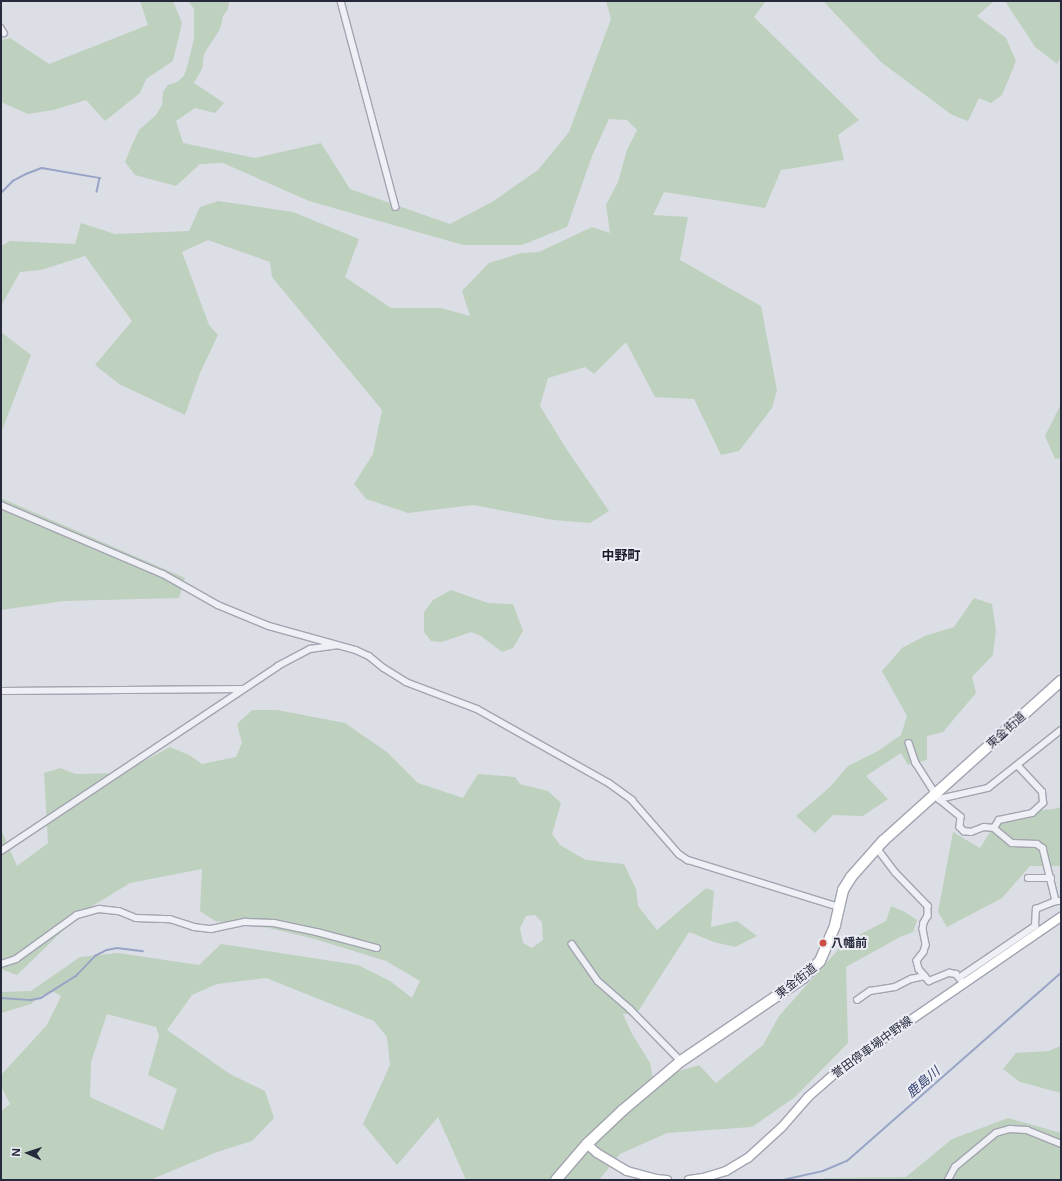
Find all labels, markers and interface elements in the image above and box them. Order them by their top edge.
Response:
district label: 中野町 [602,547,640,563]
street label: 東金街道 [983,709,1029,751]
place label: 八幡前 [831,936,867,950]
marker: 八幡前 [818,938,828,948]
street label: 東金街道 [773,961,819,1001]
street label: 誉田停車場中野線 [829,1013,915,1081]
water label: 鹿島川 [903,1063,943,1101]
north arrow [8,1133,48,1173]
text: N [9,1148,23,1157]

